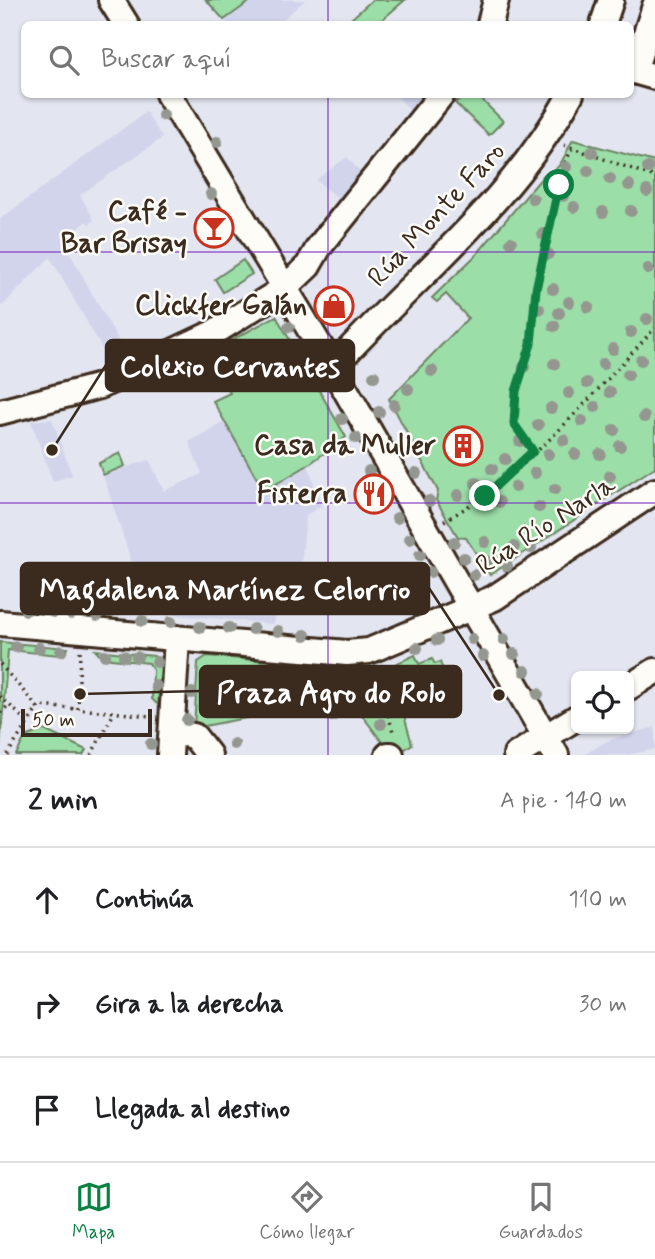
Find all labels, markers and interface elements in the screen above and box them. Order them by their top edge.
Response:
search box [21,21,634,98]
icon: search [45,41,83,79]
text: Buscar aquí [101,43,232,77]
street label: Rúa Monte Faro [360,134,514,296]
route start [543,169,574,200]
place label: Café - Bar Brisay [61,194,187,263]
bar icon: Café - Bar Brisay [193,207,235,249]
shop icon: Clickfer Galán [313,285,355,327]
place label: Clickfer Galán [135,288,307,325]
callout: Colexio Cervantes [106,340,354,391]
text: Colexio Cervantes [120,348,340,387]
building icon: Casa da Muller [442,425,484,467]
place label: Casa da Muller [254,428,436,465]
street label: Rúa Río Narla [469,467,623,585]
restaurant icon: Fisterra [353,473,395,515]
place label: Fisterra [257,476,347,513]
route end [469,480,500,511]
callout: Magdalena Martínez Celorrio [21,563,429,614]
text: Magdalena Martínez Celorrio [40,571,410,614]
callout: Praza Agro do Rolo [200,666,461,717]
map controls [571,671,634,734]
button: locate [571,671,634,734]
text: Praza Agro do Rolo [216,674,446,714]
scale bar [21,706,152,738]
text: 50 m [32,708,75,733]
text: 2 min [28,781,98,820]
text: A pie · 140 m [500,786,627,816]
icon: ahead [28,881,66,919]
text: Continúa [95,883,194,917]
text: 110 m [568,885,627,915]
icon: right [28,986,66,1024]
text: Gira a la derecha [95,988,284,1022]
text: 30 m [579,990,627,1020]
icon: arrive [28,1091,66,1129]
text: Llegada al destino [95,1093,290,1127]
tab: Mapa [72,1178,115,1245]
tab: Cómo llegar [259,1178,354,1245]
tab: Guardados [498,1178,583,1245]

